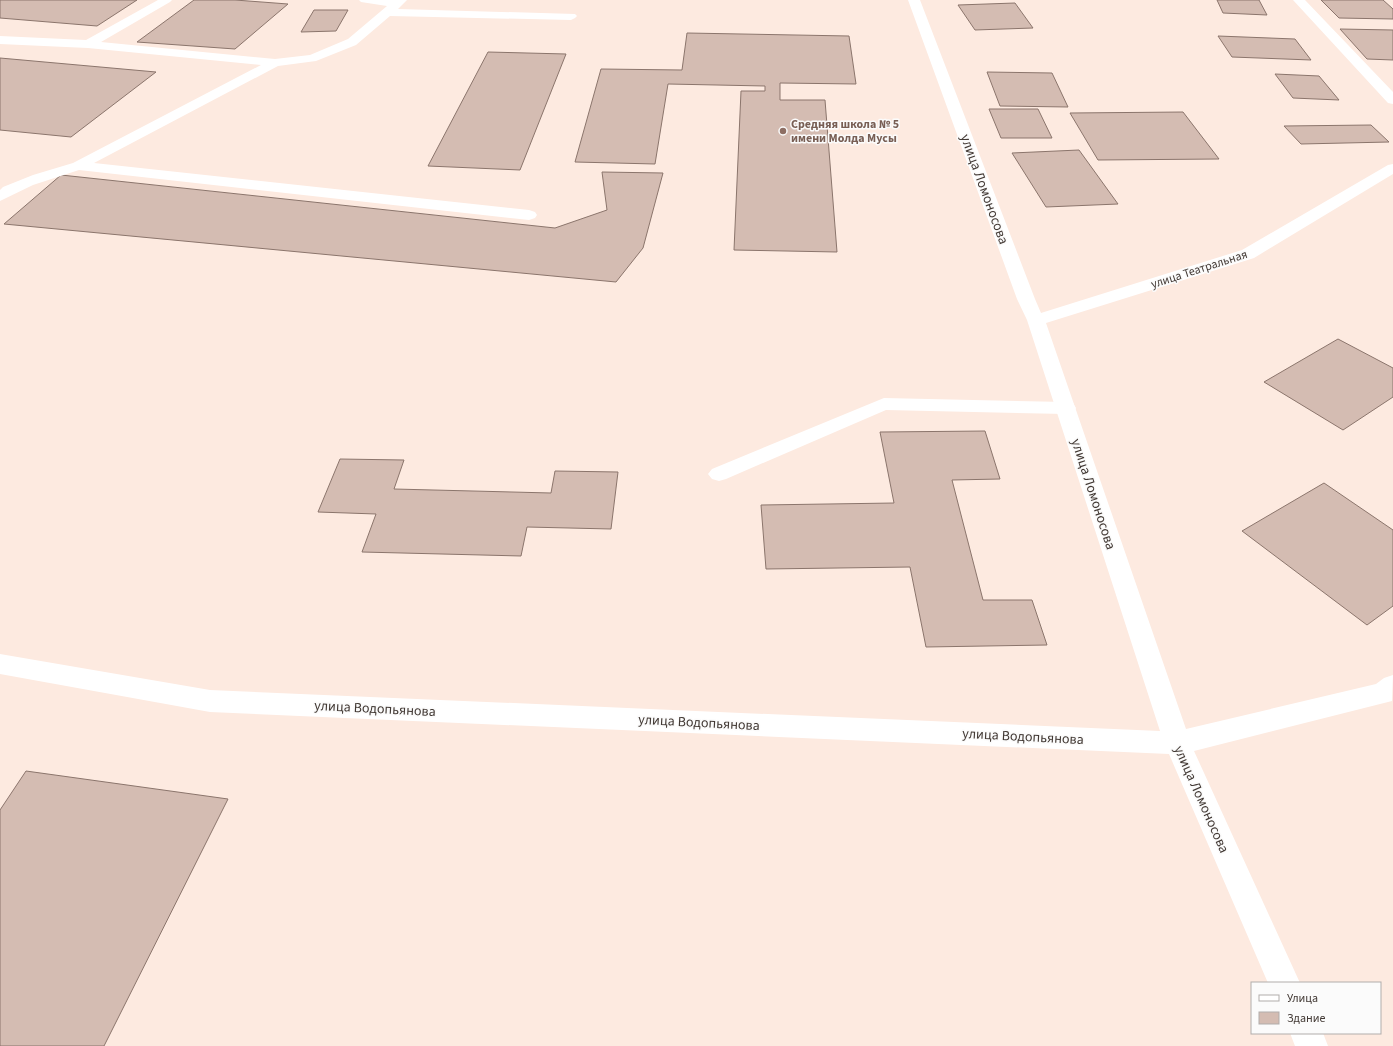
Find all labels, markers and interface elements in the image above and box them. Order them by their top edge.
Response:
place label: Средняя школа № 5 имени Молда Мусы [791,116,899,147]
marker: Средняя школа № 5 имени Молда Мусы [778,126,788,136]
street label: улица Ломоносова [955,132,1013,247]
street label: улица Театральная [1149,246,1250,293]
street label: улица Ломоносова [1066,436,1120,552]
street label: улица Водопьянова [314,696,436,722]
street label: улица Водопьянова [638,710,760,736]
street label: улица Водопьянова [962,724,1084,750]
street label: улица Ломоносова [1168,743,1234,856]
legend [1251,982,1381,1034]
text: Улица [1287,990,1318,1007]
text: Здание [1287,1010,1326,1027]

